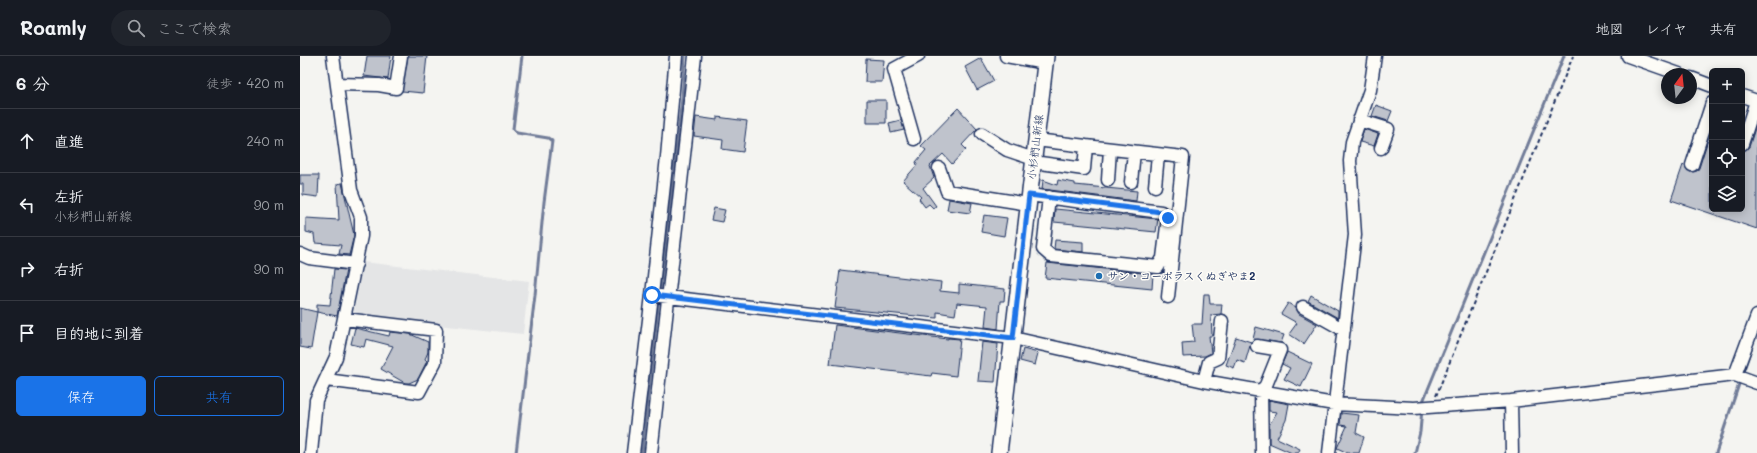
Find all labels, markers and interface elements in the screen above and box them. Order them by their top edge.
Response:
search box [111,10,391,46]
text: Roamly [20,15,87,40]
icon: search [125,17,147,39]
text: ここで検索 [157,18,232,38]
text: 地図 [1596,19,1624,38]
text: レイヤ [1646,19,1687,38]
text: 共有 [1709,19,1737,38]
north arrow [1661,68,1697,104]
map controls [1709,68,1745,212]
button: + [1709,68,1745,104]
text: 6 分 [16,72,49,94]
text: 徒歩 · 420 m [207,74,284,91]
button: − [1709,104,1745,140]
street label: 小杉椚山新線 [1023,113,1046,181]
icon: ahead [16,130,38,152]
text: 直進 [54,131,84,151]
text: 240 m [247,132,284,149]
button: locate [1709,140,1745,176]
button: layers [1709,176,1745,212]
text: 左折 [54,186,84,206]
icon: left [16,194,38,216]
text: 90 m [254,196,284,213]
text: 小杉椚山新線 [54,207,132,224]
route end [1159,209,1177,227]
icon: right [16,258,38,280]
text: 右折 [54,259,84,279]
text: 90 m [254,260,284,277]
place label: サン・コーポラスくぬぎやま2 [1107,268,1256,283]
marker: サン・コーポラスくぬぎやま2 [1094,271,1104,281]
route start [643,286,661,304]
icon: arrive [16,322,38,344]
text: 目的地に到着 [54,323,144,343]
button: 保存 [16,376,146,416]
button: 共有 [154,376,284,416]

